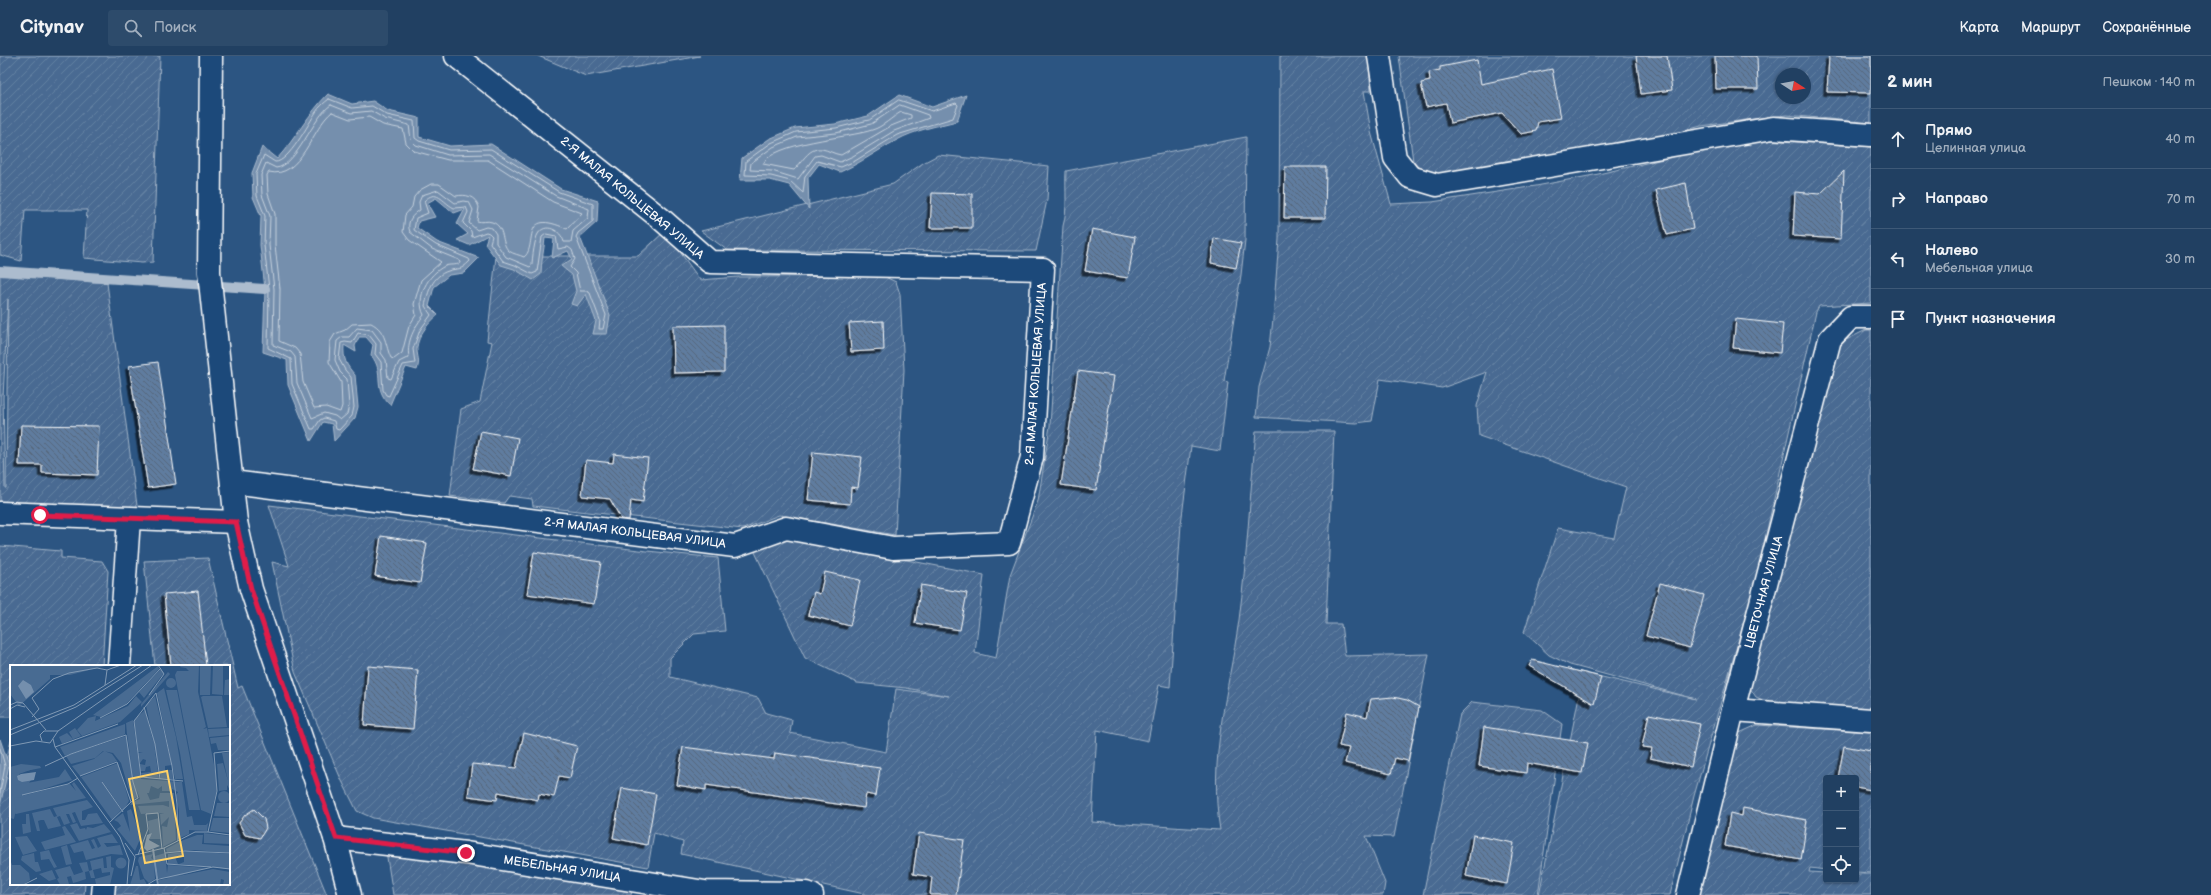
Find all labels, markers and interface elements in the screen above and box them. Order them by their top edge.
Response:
search box [108,10,388,46]
text: Citynav [20,16,84,39]
icon: search [122,17,144,39]
text: Поиск [154,18,197,37]
text: Карта [1960,19,1999,36]
text: Маршрут [2021,19,2081,36]
text: Сохранённые [2103,19,2191,36]
north arrow [1775,68,1811,104]
text: 2 мин [1887,72,1933,92]
text: Пешком · 140 m [2103,74,2195,90]
text: Прямо [1925,121,1972,140]
icon: ahead [1887,128,1909,150]
text: 40 m [2165,131,2195,147]
street label: 2-Я МАЛАЯ КОЛЬЦЕВАЯ УЛИЦА [557,133,707,263]
text: Целинная улица [1925,140,2026,156]
icon: right [1887,188,1909,210]
text: Направо [1925,189,1988,208]
text: 70 m [2167,191,2195,207]
text: Налево [1925,241,1978,260]
icon: left [1887,248,1909,270]
text: 30 m [2165,251,2195,267]
text: Мебельная улица [1925,260,2033,276]
street label: 2-Я МАЛАЯ КОЛЬЦЕВАЯ УЛИЦА [1022,282,1050,466]
icon: arrive [1887,308,1909,330]
text: Пункт назначения [1925,309,2056,328]
route start [31,506,49,524]
street label: 2-Я МАЛАЯ КОЛЬЦЕВАЯ УЛИЦА [543,514,727,552]
street label: ЦВЕТОЧНАЯ УЛИЦА [1742,533,1786,650]
inset map [10,665,230,885]
map controls [1823,775,1859,883]
button: + [1823,775,1859,811]
button: − [1823,811,1859,847]
route end [457,844,475,862]
button: locate [1823,847,1859,883]
street label: МЕБЕЛЬНАЯ УЛИЦА [502,852,622,886]

